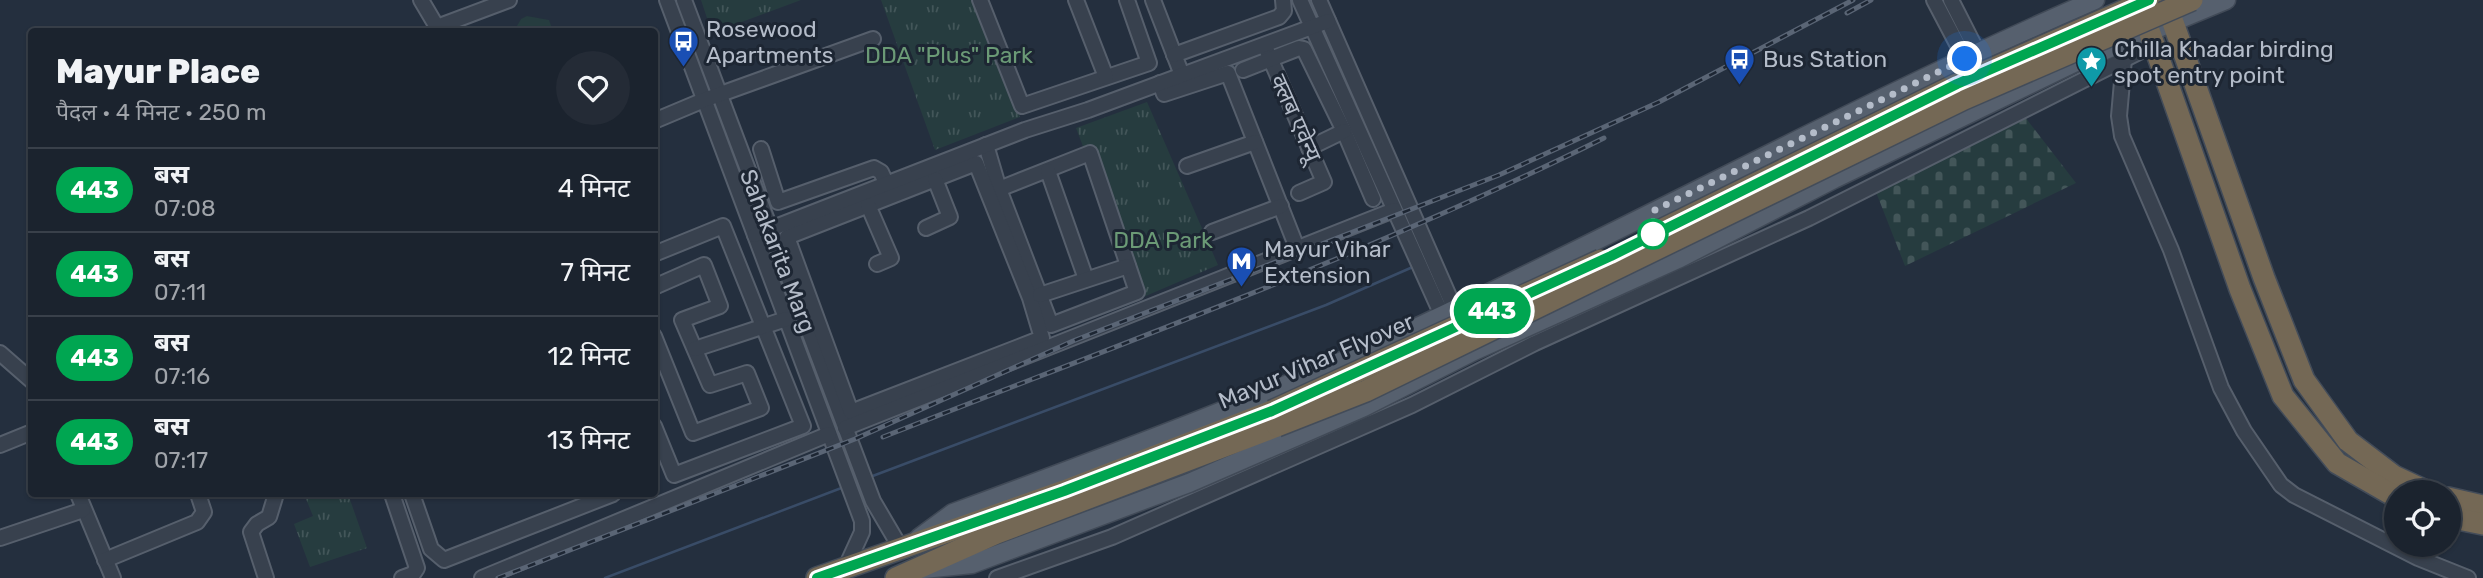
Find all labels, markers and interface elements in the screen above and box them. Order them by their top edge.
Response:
place label: Rosewood Apartments [706,15,833,69]
bus stop icon: Rosewood Apartments [666,25,700,69]
place label: Chilla Khadar birding spot entry point [2114,35,2334,89]
park label: DDA "Plus" Park [865,41,1033,69]
your location [1947,41,1982,76]
bus stop icon: Bus Station [1723,42,1757,86]
place label: Bus Station [1763,45,1887,73]
place icon: Chilla Khadar birding spot entry point [2074,45,2108,89]
button: heart [556,51,630,125]
text: Mayur Place [56,52,260,91]
street label: क्लब एवेन्यू [1263,70,1329,170]
text: पैदल · 4 मिनट · 250 m [56,98,266,126]
text: बस [154,159,189,190]
street label: Sahakarita Marg [734,165,822,337]
text: 4 मिनट [558,173,630,204]
text: 443 [70,176,119,204]
text: 07:08 [154,194,216,222]
unlabelled marker [1638,219,1668,249]
park label: DDA Park [1113,226,1213,254]
place label: Mayur Vihar Extension [1264,235,1391,289]
text: बस [154,243,189,274]
metro station icon: Mayur Vihar Extension [1224,245,1258,289]
text: 7 मिनट [560,257,630,288]
text: 443 [70,260,119,288]
text: 07:11 [154,278,206,306]
line badge: 443 [1452,288,1532,334]
text: 443 [1468,297,1516,325]
street label: Mayur Vihar Flyover [1214,307,1418,415]
text: बस [154,327,189,358]
text: 12 मिनट [547,341,630,372]
text: 443 [70,344,119,372]
text: 07:16 [154,362,210,390]
text: बस [154,411,189,442]
text: 13 मिनट [547,425,630,456]
text: 443 [70,428,119,456]
text: 07:17 [154,446,208,474]
map controls [2384,480,2461,557]
button: locate [2384,480,2461,557]

